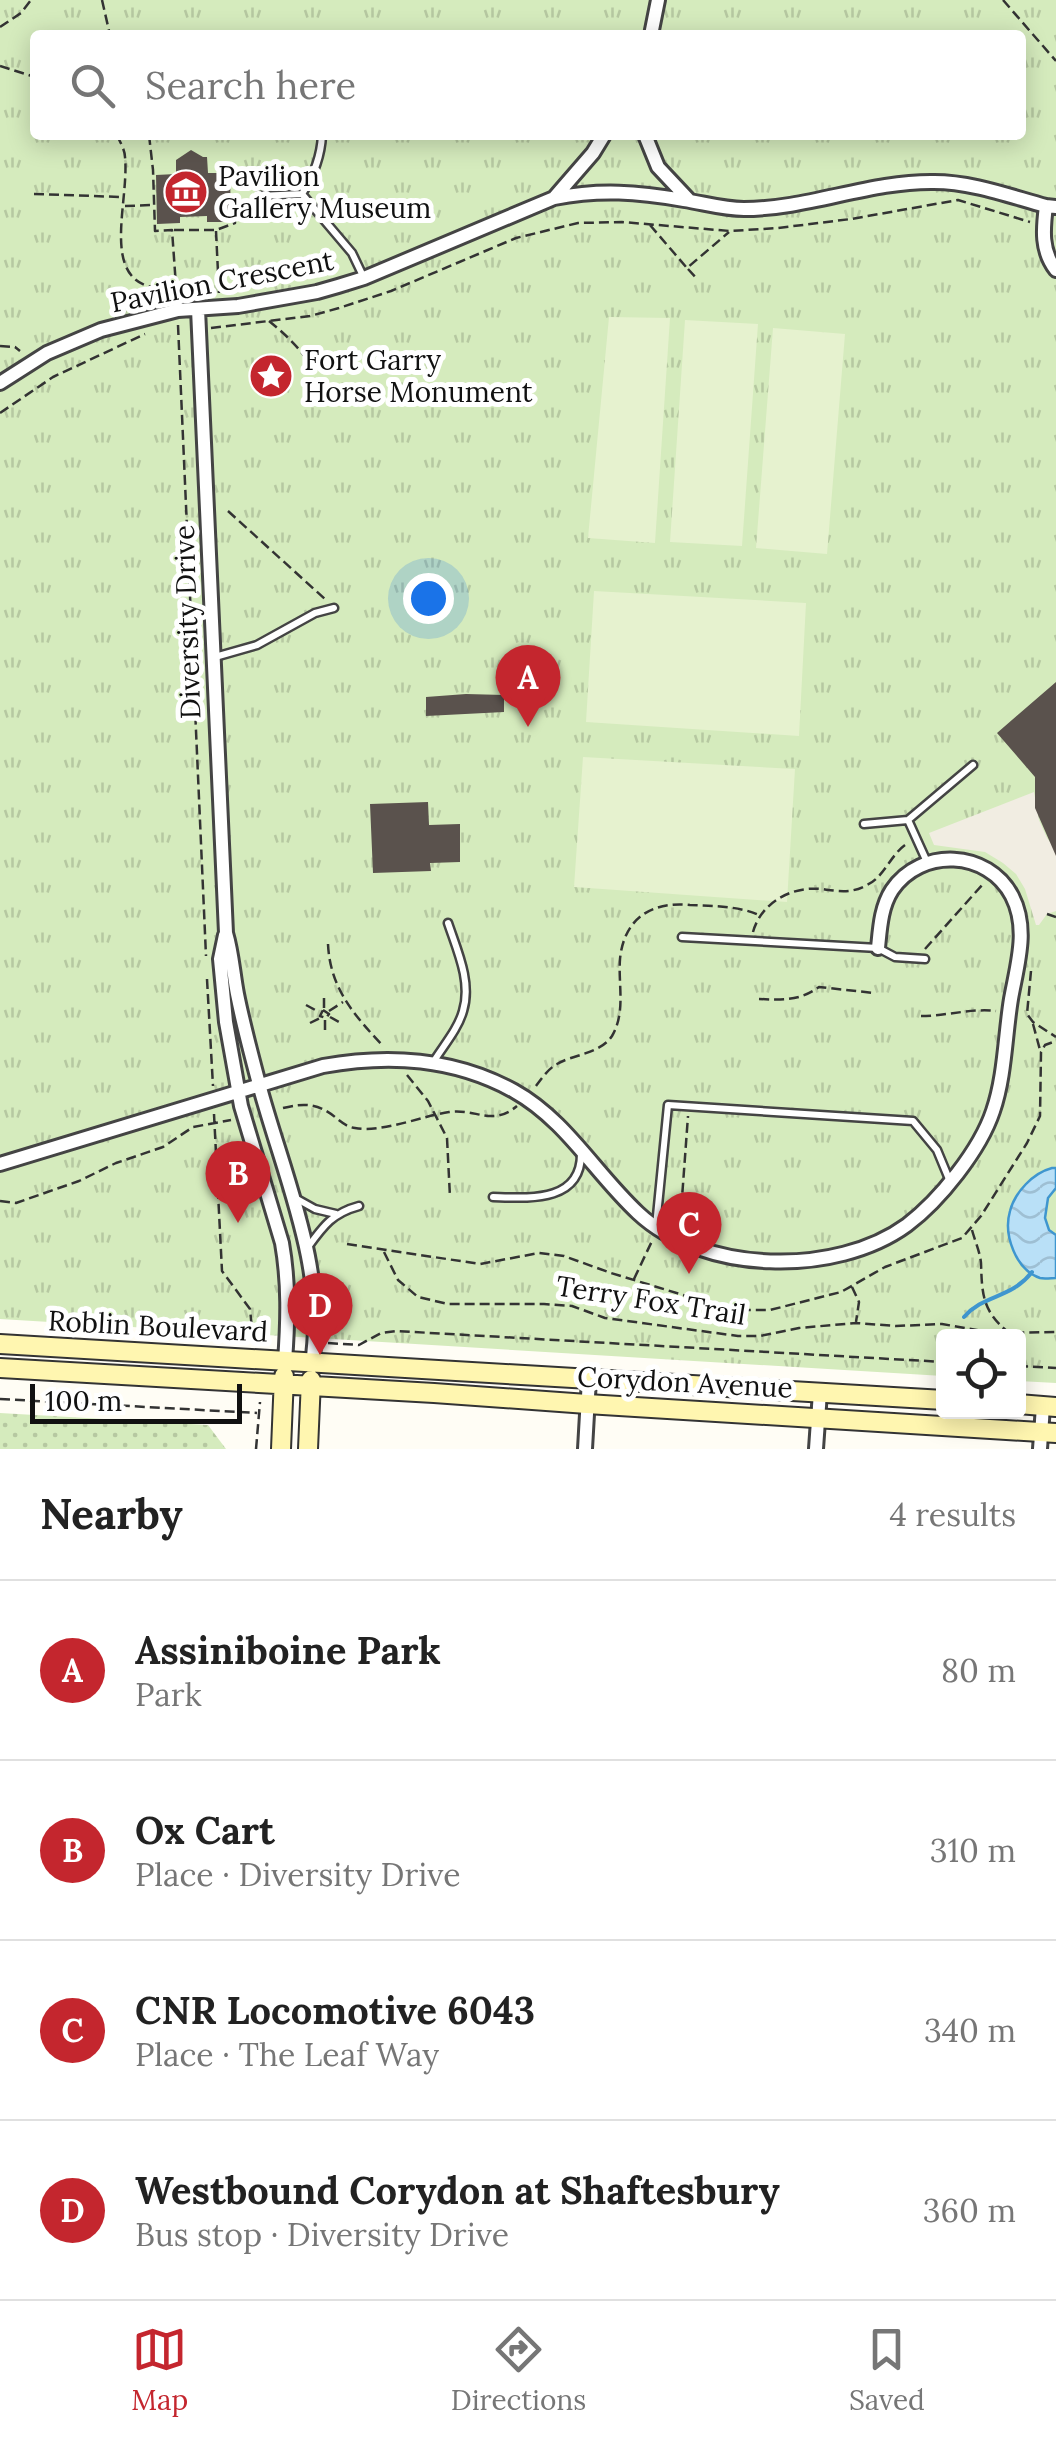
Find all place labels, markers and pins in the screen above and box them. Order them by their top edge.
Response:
place label: Pavilion Gallery Museum [218,158,431,226]
museum icon: Pavilion Gallery Museum [163,169,209,215]
place label: Fort Garry Horse Monument [304,342,533,410]
place icon: Fort Garry Horse Monument [248,353,294,399]
pin: A [496,644,560,727]
pin: B [206,1140,270,1223]
pin: C [656,1192,722,1274]
pin: D [288,1272,352,1355]

